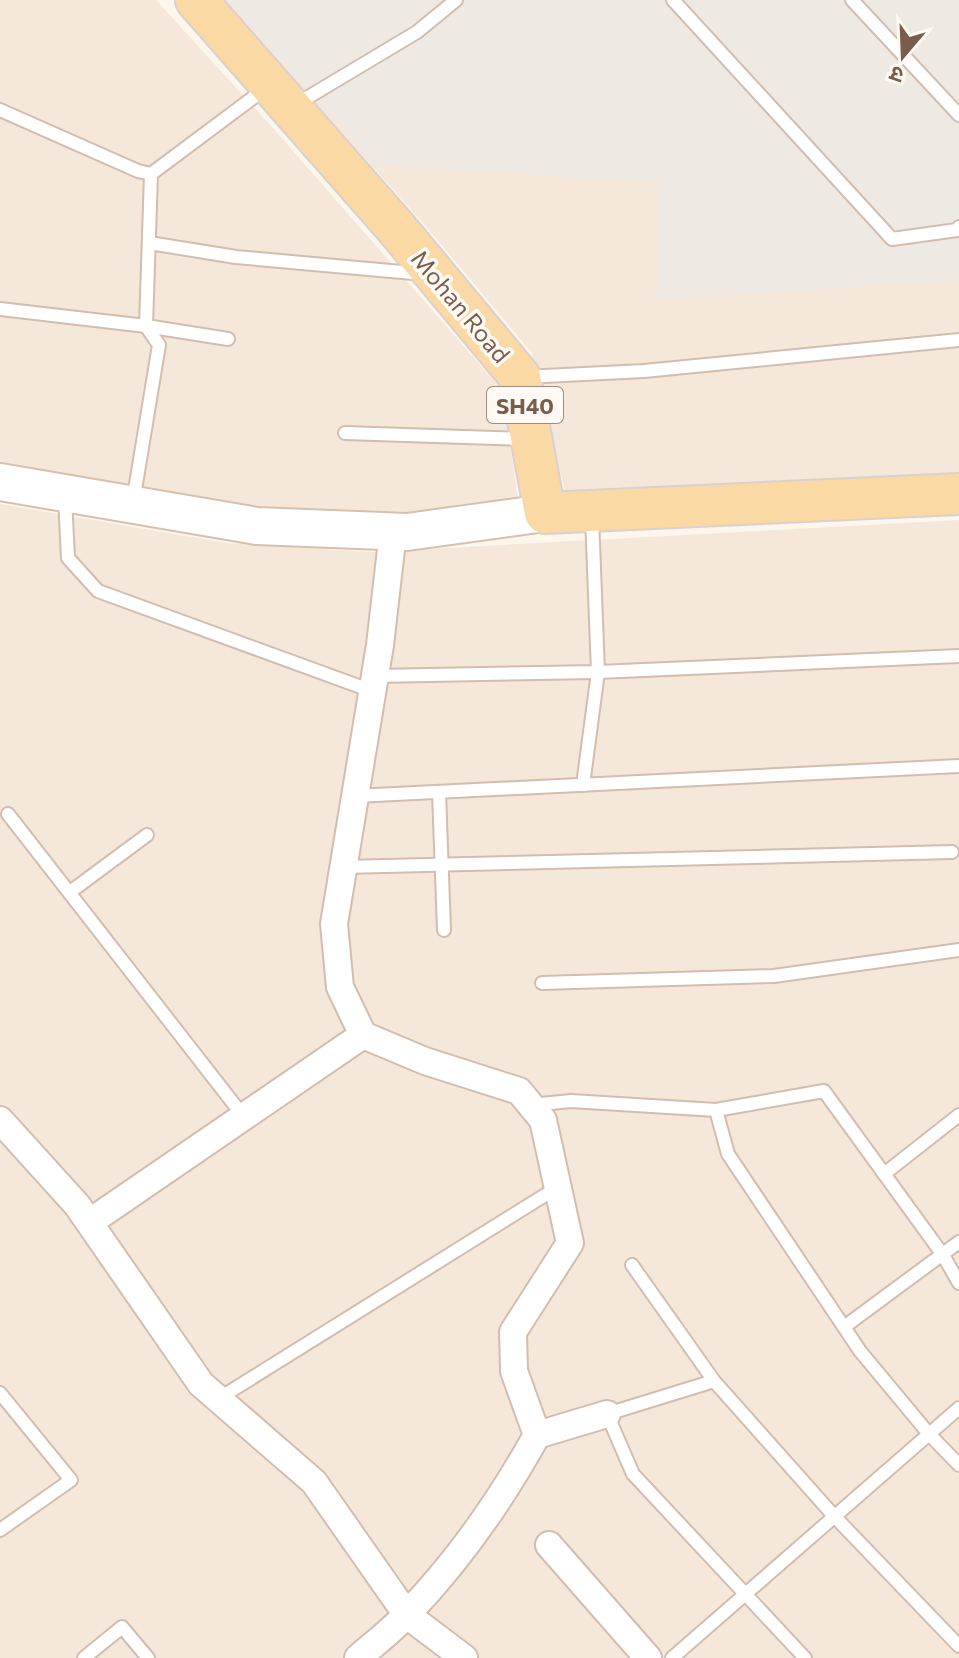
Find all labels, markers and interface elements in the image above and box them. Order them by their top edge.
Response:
north arrow [863,16,943,96]
text: उ [885,60,907,90]
street label: Mohan Road [406,244,516,368]
road number: SH40 [487,387,563,423]

